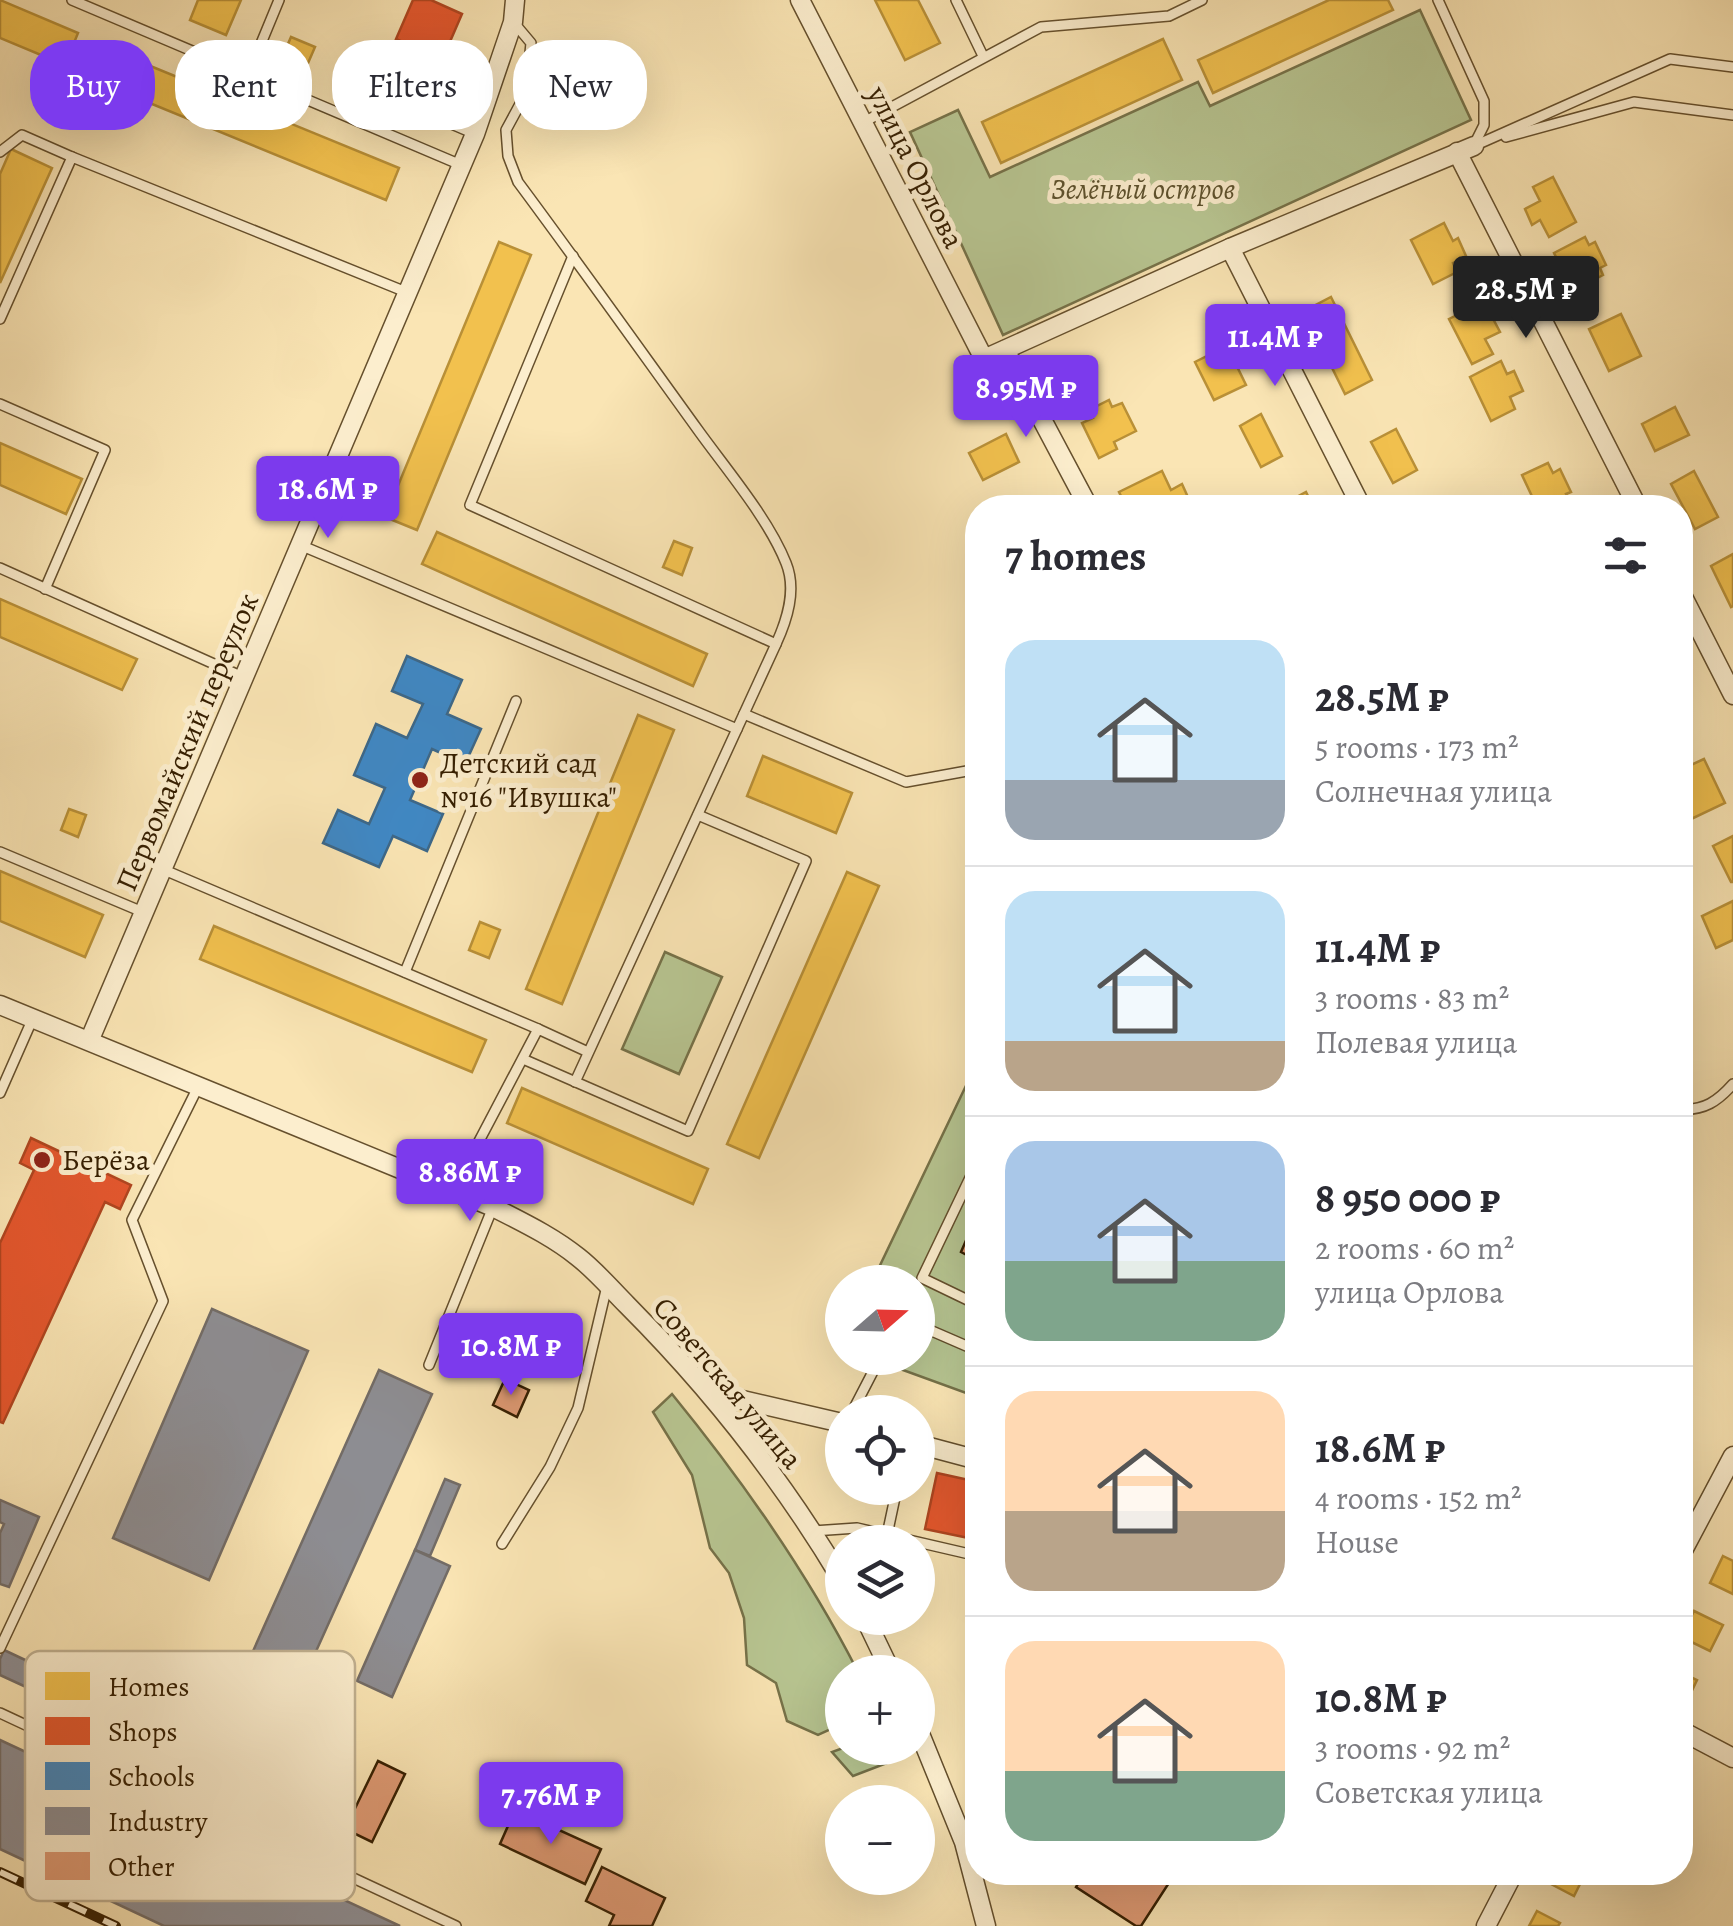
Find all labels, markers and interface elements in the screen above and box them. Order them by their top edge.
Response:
chip: Buy [30,40,155,130]
chip: Rent [175,40,312,130]
chip: Filters [332,40,493,130]
chip: New [513,40,647,130]
street label: улица Орлова [857,78,974,255]
park label: Зелёный остров [1051,169,1235,209]
pin: 28.5M ₽ [1434,256,1618,341]
text: 28.5M ₽ [1475,266,1577,310]
pin: 11.4M ₽ [1183,304,1367,389]
text: 11.4M ₽ [1227,314,1323,358]
pin: 8.95M ₽ [934,355,1118,440]
text: 8.95M ₽ [975,365,1077,409]
pin: 18.6M ₽ [236,456,420,541]
text: 18.6M ₽ [278,466,378,510]
text: 7 homes [1005,527,1146,584]
icon: filters [1598,528,1653,583]
street label: Первомайский переулок [106,587,268,897]
text: 28.5M ₽ [1315,668,1449,725]
icon: home [1085,680,1205,800]
text: 5 rooms · 173 m² [1315,725,1519,769]
place label: Детский сад №16 "Ивушка" [440,743,617,817]
marker: Детский сад №16 "Ивушка" [409,769,431,791]
text: Солнечная улица [1315,769,1552,813]
text: 11.4M ₽ [1315,919,1440,976]
icon: home [1085,931,1205,1051]
text: 3 rooms · 83 m² [1315,976,1509,1020]
text: Полевая улица [1315,1020,1517,1064]
pin: 8.86M ₽ [378,1139,562,1224]
place label: Берёза [62,1140,150,1180]
marker: Берёза [31,1149,53,1171]
text: 8.86M ₽ [418,1149,522,1193]
text: 8 950 000 ₽ [1315,1169,1500,1226]
icon: home [1085,1181,1205,1301]
text: 2 rooms · 60 m² [1315,1226,1514,1270]
north arrow [825,1265,935,1375]
map controls [825,1265,935,1895]
text: улица Орлова [1315,1270,1504,1314]
street label: Советская улица [644,1288,812,1478]
pin: 10.8M ₽ [419,1313,603,1398]
text: 10.8M ₽ [461,1323,561,1367]
button: locate [825,1395,935,1505]
text: 18.6M ₽ [1315,1419,1445,1476]
icon: home [1085,1431,1205,1551]
text: 4 rooms · 152 m² [1315,1476,1522,1520]
text: House [1315,1520,1399,1564]
button: layers [825,1525,935,1635]
legend [25,1651,355,1901]
button: + [825,1655,935,1765]
text: Homes [108,1668,190,1706]
text: 10.8M ₽ [1315,1669,1447,1726]
icon: home [1085,1681,1205,1801]
text: Shops [108,1713,178,1751]
text: 3 rooms · 92 m² [1315,1726,1510,1770]
text: Schools [108,1758,195,1796]
pin: 7.76M ₽ [459,1762,643,1847]
text: Советская улица [1315,1770,1543,1814]
text: 7.76M ₽ [501,1772,601,1816]
button: − [825,1785,935,1895]
text: Industry [108,1803,208,1841]
text: Other [108,1848,175,1886]

